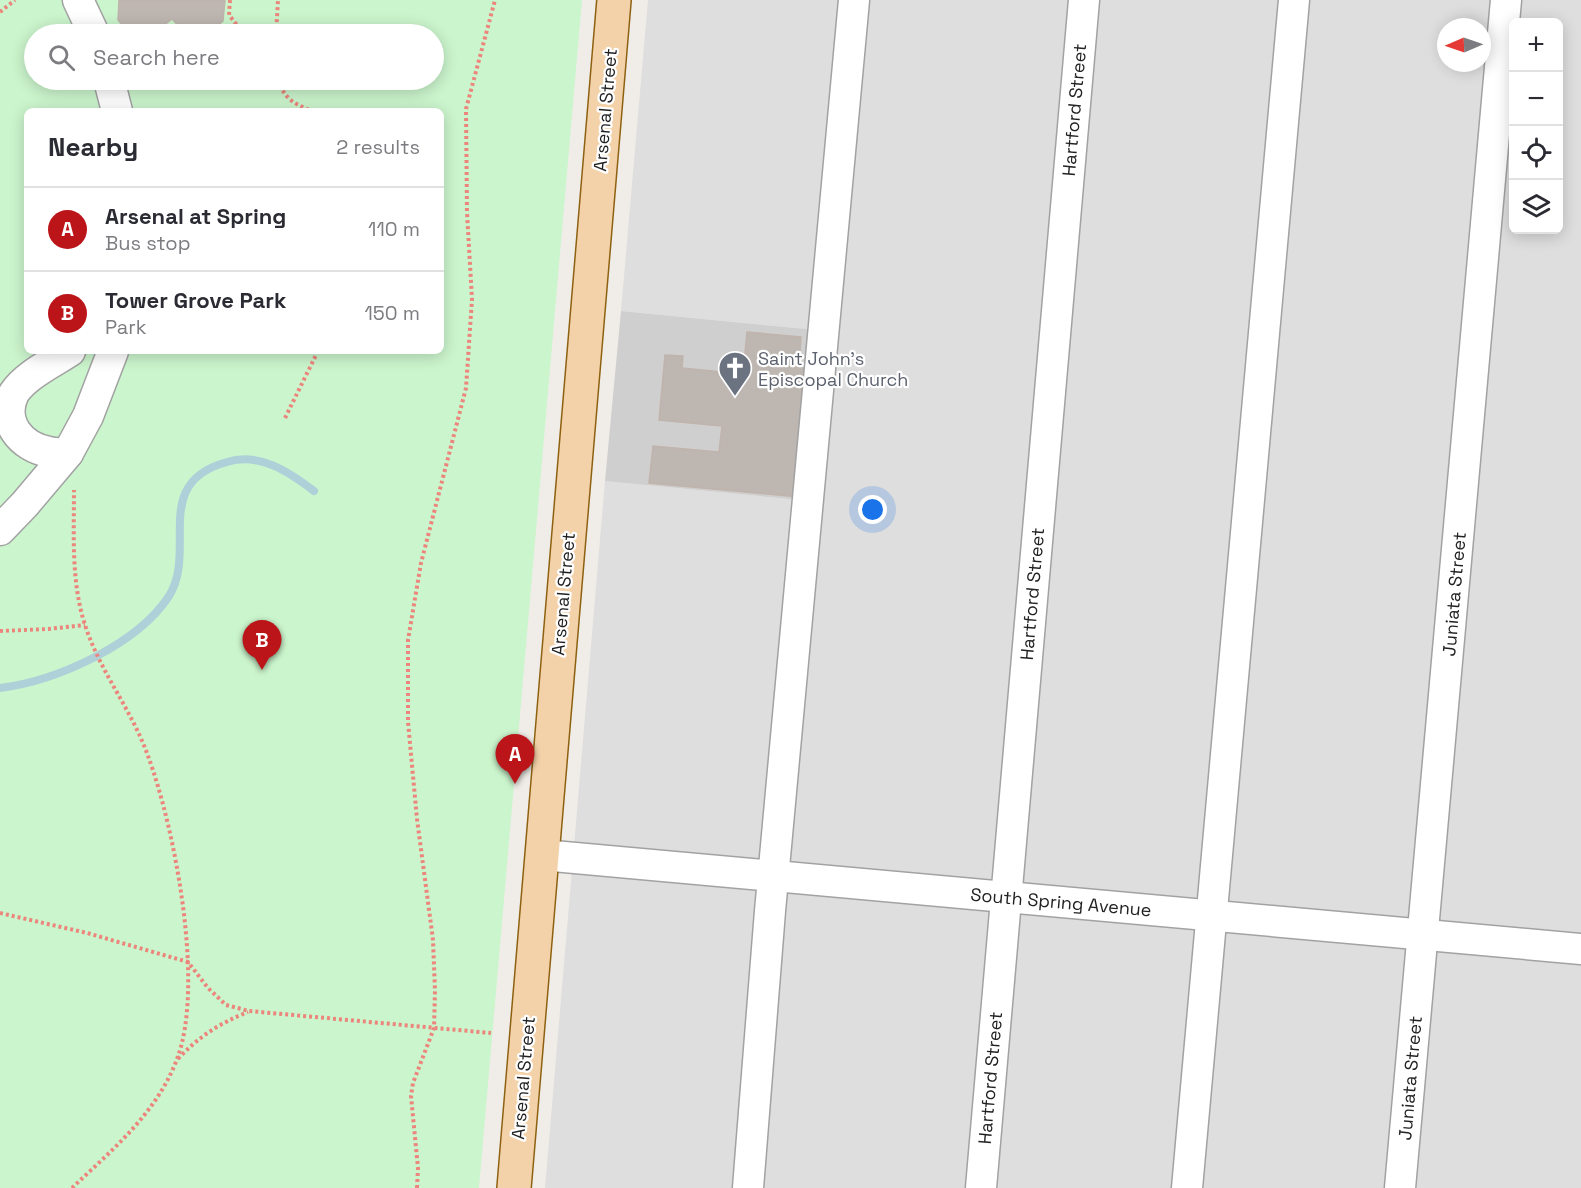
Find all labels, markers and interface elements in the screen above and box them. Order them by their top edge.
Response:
north arrow [1437,18,1491,72]
map controls [1509,18,1563,234]
button: + [1509,18,1563,72]
search box [24,24,444,90]
icon: search [45,41,78,74]
text: Search here [93,43,220,71]
street label: Hartford Street [1057,43,1091,177]
street label: Arsenal Street [588,47,622,173]
button: − [1509,72,1563,126]
button: locate [1509,126,1563,180]
text: Nearby [48,130,138,164]
text: 2 results [336,134,420,160]
button: layers [1509,180,1563,234]
text: Arsenal at Spring [105,202,286,230]
text: A [61,216,74,242]
text: 110 m [368,216,420,242]
text: Bus stop [105,230,191,256]
text: Tower Grove Park [105,286,286,314]
text: B [61,300,74,326]
text: 150 m [365,300,420,326]
text: Park [105,314,147,340]
place label: Saint John's Episcopal Church [758,347,908,391]
church icon: Saint John's Episcopal Church [717,350,753,397]
your location [858,495,887,524]
street label: Hartford Street [1015,527,1049,661]
street label: Arsenal Street [546,531,580,657]
street label: Juniata Street [1437,531,1471,657]
pin: B [242,620,282,670]
pin: A [496,734,534,784]
street label: South Spring Avenue [970,883,1152,921]
street label: Hartford Street [973,1011,1007,1145]
street label: Arsenal Street [506,1015,540,1141]
street label: Juniata Street [1393,1015,1427,1141]

